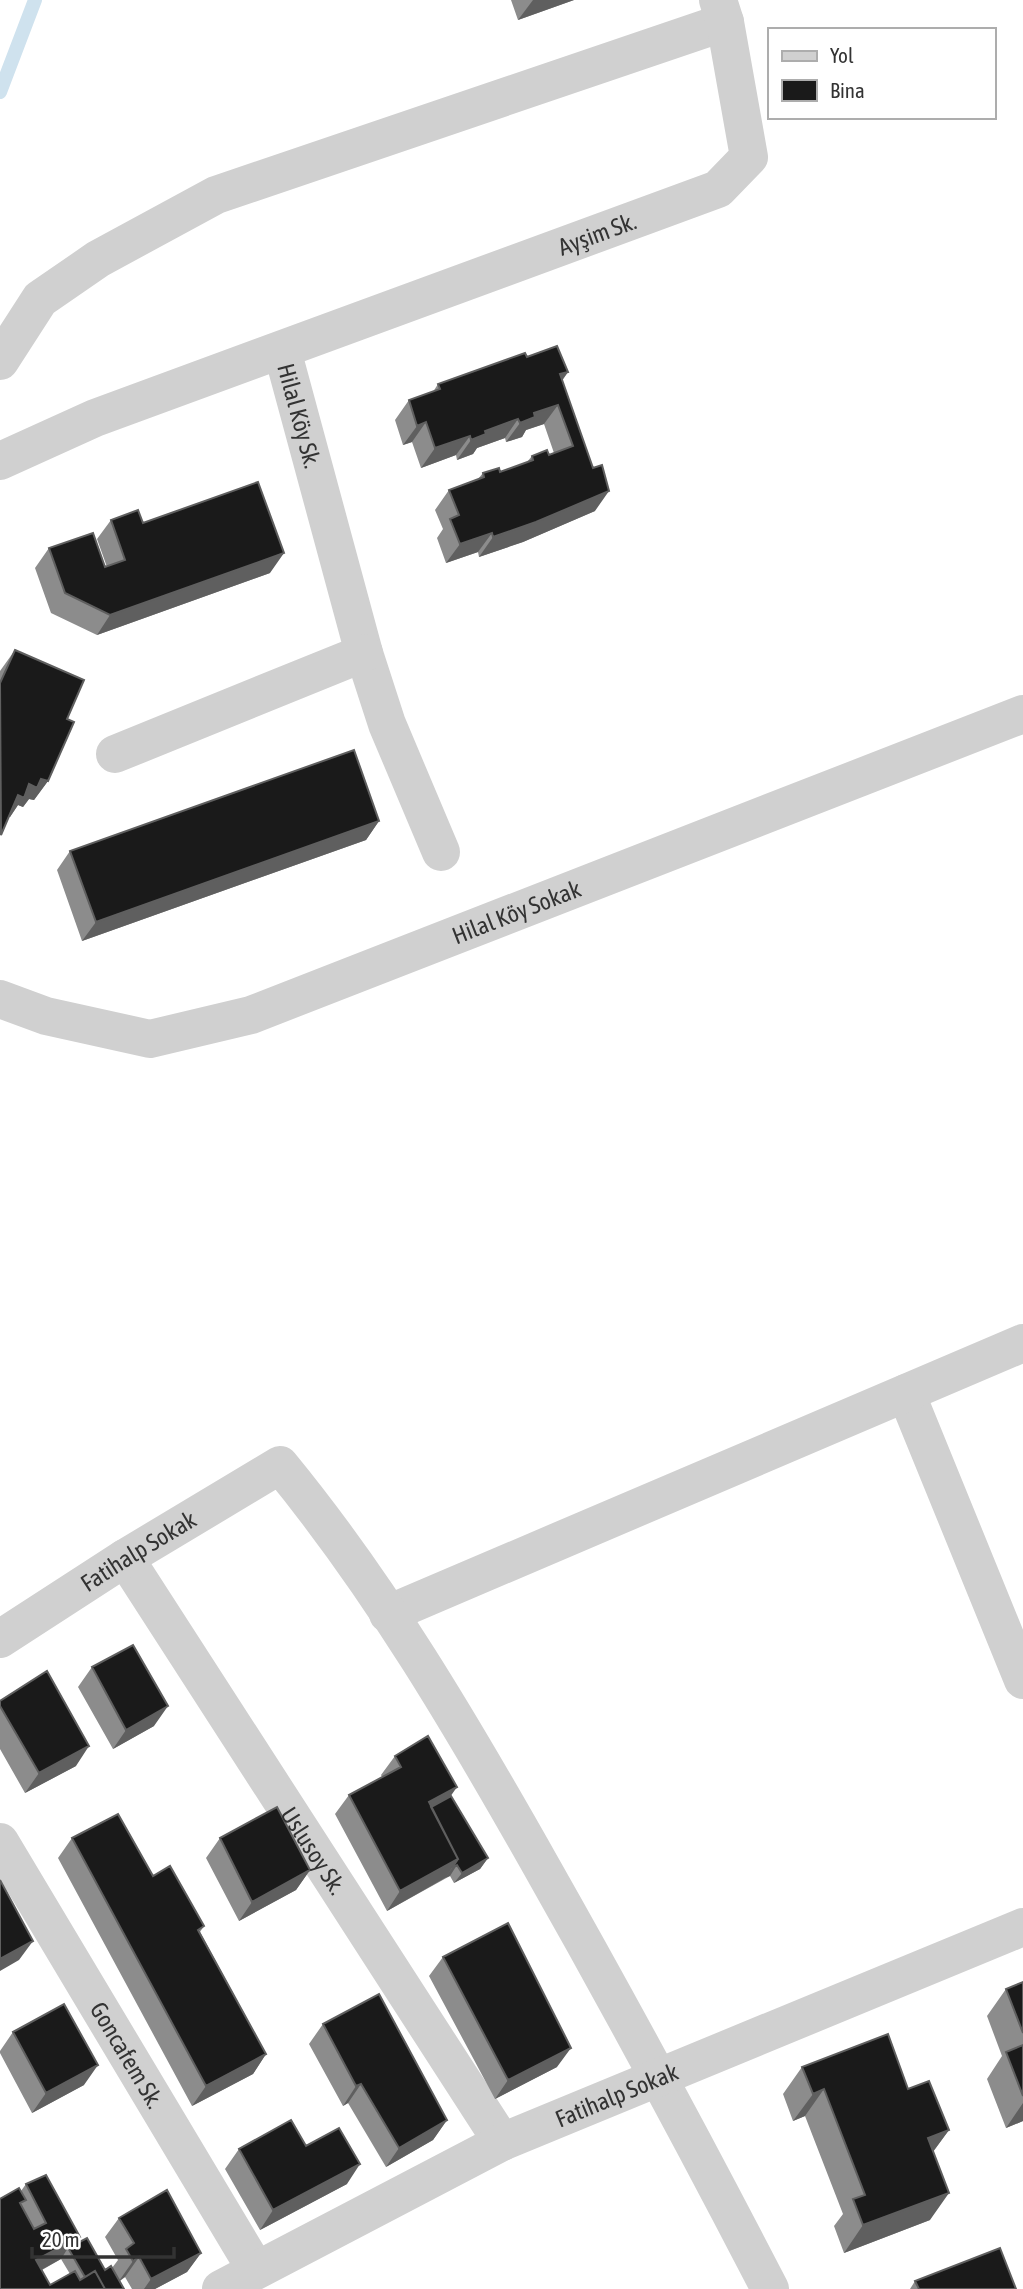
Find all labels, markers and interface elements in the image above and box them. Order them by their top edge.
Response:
legend [768,28,995,119]
text: Yol [830,43,854,67]
text: Bina [830,78,865,102]
street label: Ayşim Sk. [554,207,640,260]
street label: Hilal Köy Sk. [273,360,327,471]
street label: Hilal Köy Sokak [448,874,585,949]
street label: Fatihalp Sokak [76,1505,201,1597]
street label: Uslusoy Sk. [276,1802,352,1899]
street label: Goncafem Sk. [85,1997,169,2113]
street label: Fatihalp Sokak [551,2057,682,2132]
scale bar [32,2216,173,2260]
text: 20 m [42,2227,80,2251]

